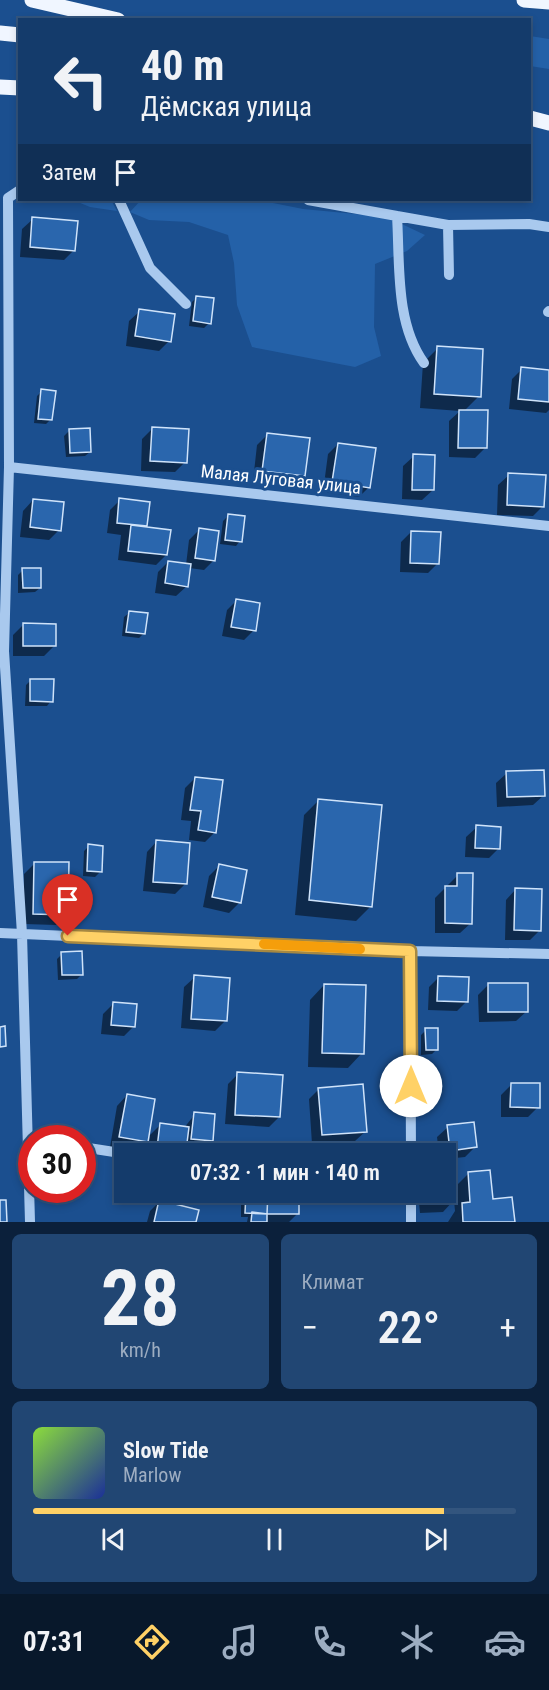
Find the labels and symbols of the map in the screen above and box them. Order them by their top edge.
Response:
street label: Малая Луговая улица [200,460,362,498]
pin [42,874,93,936]
position arrow [379,1054,443,1118]
speed limit sign: 30 [18,1125,96,1203]

